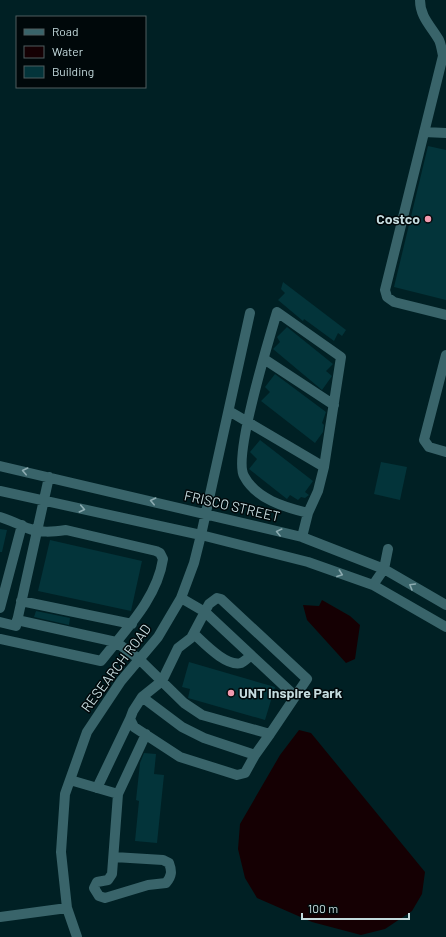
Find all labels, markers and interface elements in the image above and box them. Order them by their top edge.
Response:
legend [16,16,146,88]
text: Road [52,24,79,38]
text: Water [52,44,84,58]
text: Building [52,64,94,78]
place label: Costco [376,210,420,227]
marker: Costco [423,214,433,224]
one-way arrow [21,468,28,476]
street label: FRISCO STREET [183,486,282,525]
one-way arrow [150,498,156,506]
one-way arrow [78,505,85,513]
one-way arrow [276,528,283,536]
one-way arrow [337,569,344,577]
one-way arrow [409,583,416,590]
street label: RESEARCH ROAD [77,620,154,715]
place label: UNT Inspire Park [239,684,343,701]
marker: UNT Inspire Park [226,688,236,698]
scale bar [302,895,409,921]
text: 100 m [308,901,338,915]

